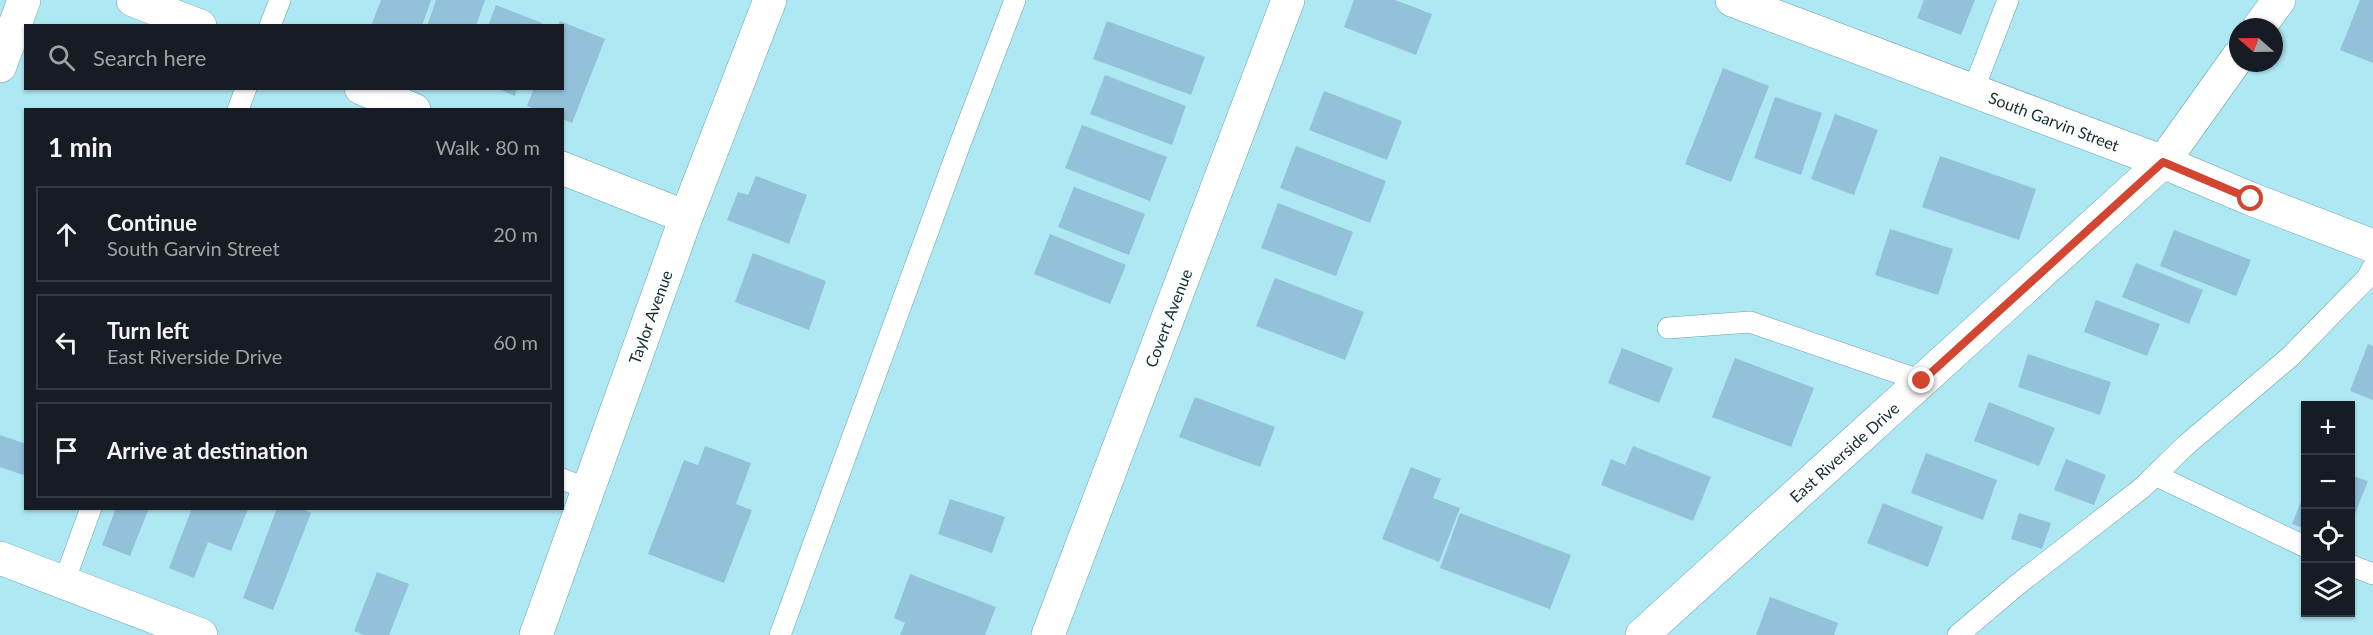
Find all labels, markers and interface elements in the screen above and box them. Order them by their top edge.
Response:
north arrow [2229,18,2283,72]
search box [24,24,564,90]
icon: search [45,41,78,74]
text: Search here [93,44,206,71]
street label: South Garvin Street [1986,87,2122,155]
text: 1 min [48,131,112,163]
text: Walk · 80 m [435,135,540,159]
route start [2237,185,2263,211]
text: Continue [107,209,197,236]
icon: ahead [50,218,83,251]
text: 20 m [493,222,538,246]
text: South Garvin Street [107,236,280,260]
street label: Covert Avenue [1141,266,1195,370]
street label: Taylor Avenue [624,267,676,367]
text: Turn left [107,317,189,344]
icon: left [50,326,83,359]
text: 60 m [493,330,538,354]
text: East Riverside Drive [107,344,282,368]
route end [1908,367,1934,393]
street label: East Riverside Drive [1786,398,1902,506]
map controls [2301,401,2355,617]
button: + [2301,401,2355,455]
icon: arrive [50,434,83,467]
text: Arrive at destination [107,437,308,464]
button: − [2301,455,2355,509]
button: locate [2301,509,2355,563]
button: layers [2301,563,2355,617]

